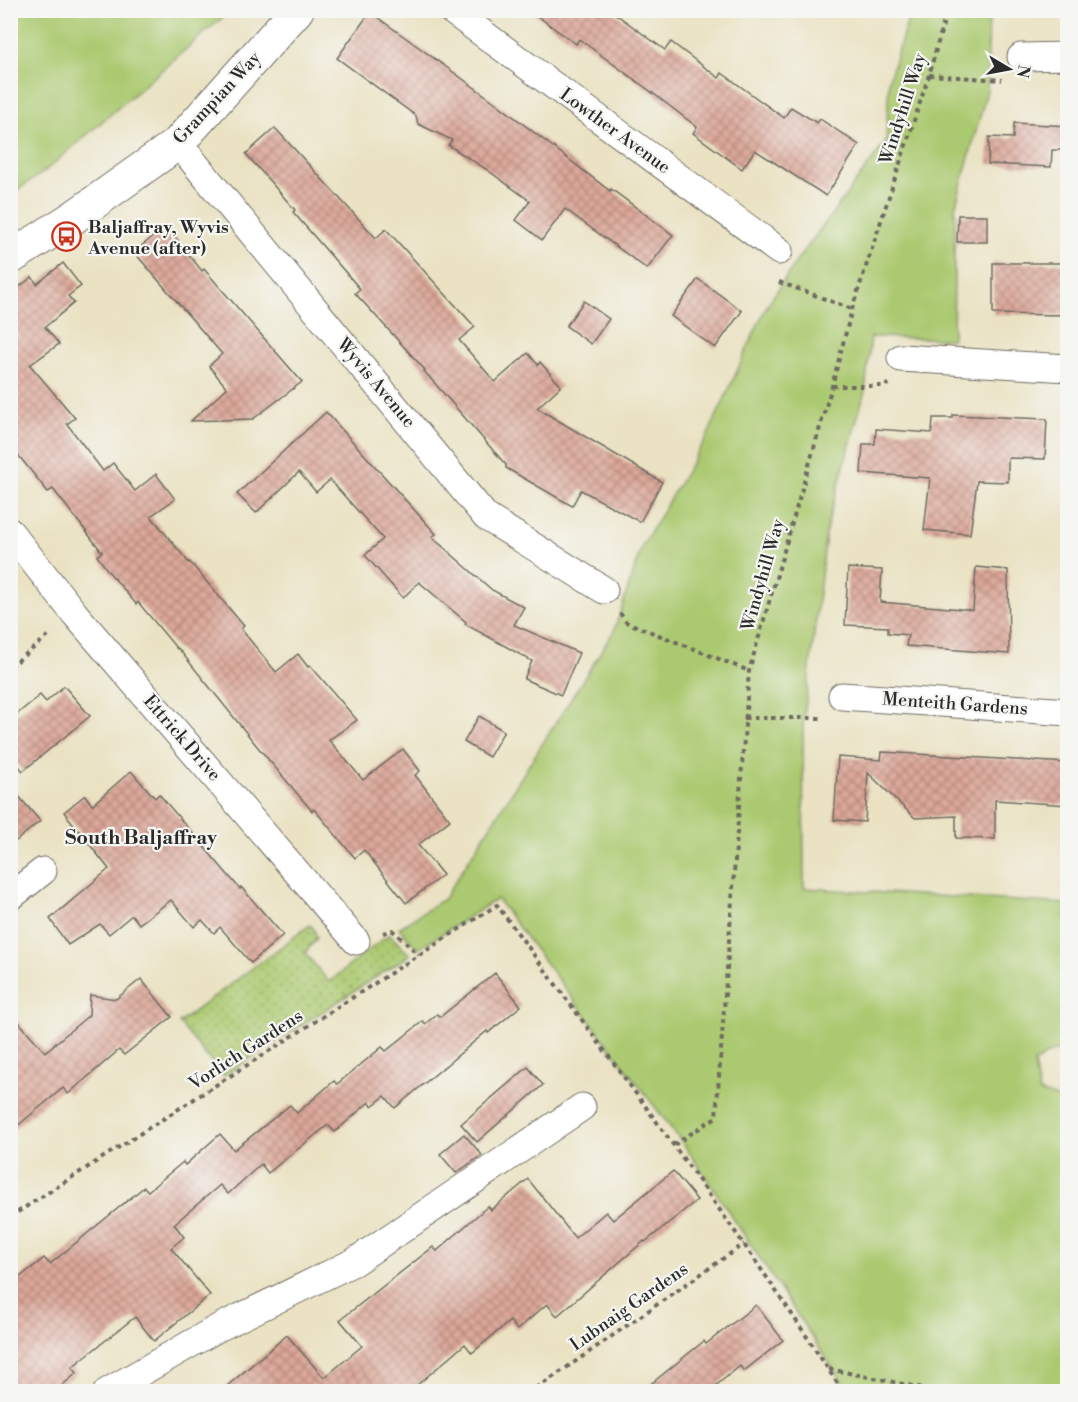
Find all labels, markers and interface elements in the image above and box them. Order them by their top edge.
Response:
north arrow [979,39,1039,99]
street label: Grampian Way [168,47,266,149]
street label: Windyhill Way [874,50,932,168]
text: N [1012,63,1034,80]
street label: Lowther Avenue [555,83,675,179]
place label: Baljaffray, Wyvis Avenue (after) [87,216,229,260]
bus stop icon: Baljaffray, Wyvis Avenue (after) [51,221,83,253]
street label: Wyvis Avenue [331,332,420,433]
street label: Windyhill Way [736,516,790,635]
street label: Menteith Gardens [882,687,1029,721]
street label: Ettrick Drive [138,690,226,786]
district label: South Baljaffray [65,826,218,851]
street label: Vorlich Gardens [184,1004,307,1096]
street label: Lubnaig Gardens [565,1258,693,1356]

